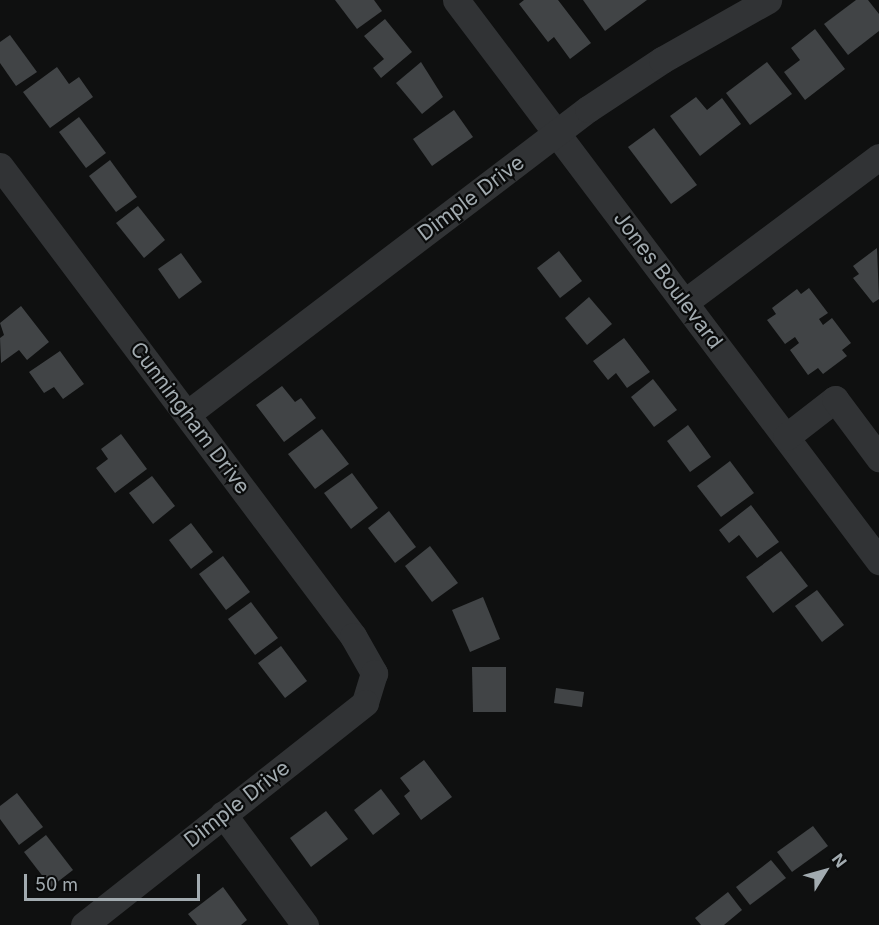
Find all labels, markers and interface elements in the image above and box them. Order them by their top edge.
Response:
street label: Dimple Drive [413,150,529,246]
street label: Jones Boulevard [608,206,728,354]
street label: Cunningham Drive [125,337,255,499]
street label: Dimple Drive [179,755,295,853]
north arrow [795,841,855,901]
text: N [828,849,851,871]
scale bar [27,862,202,900]
text: 50 m [35,874,78,895]

